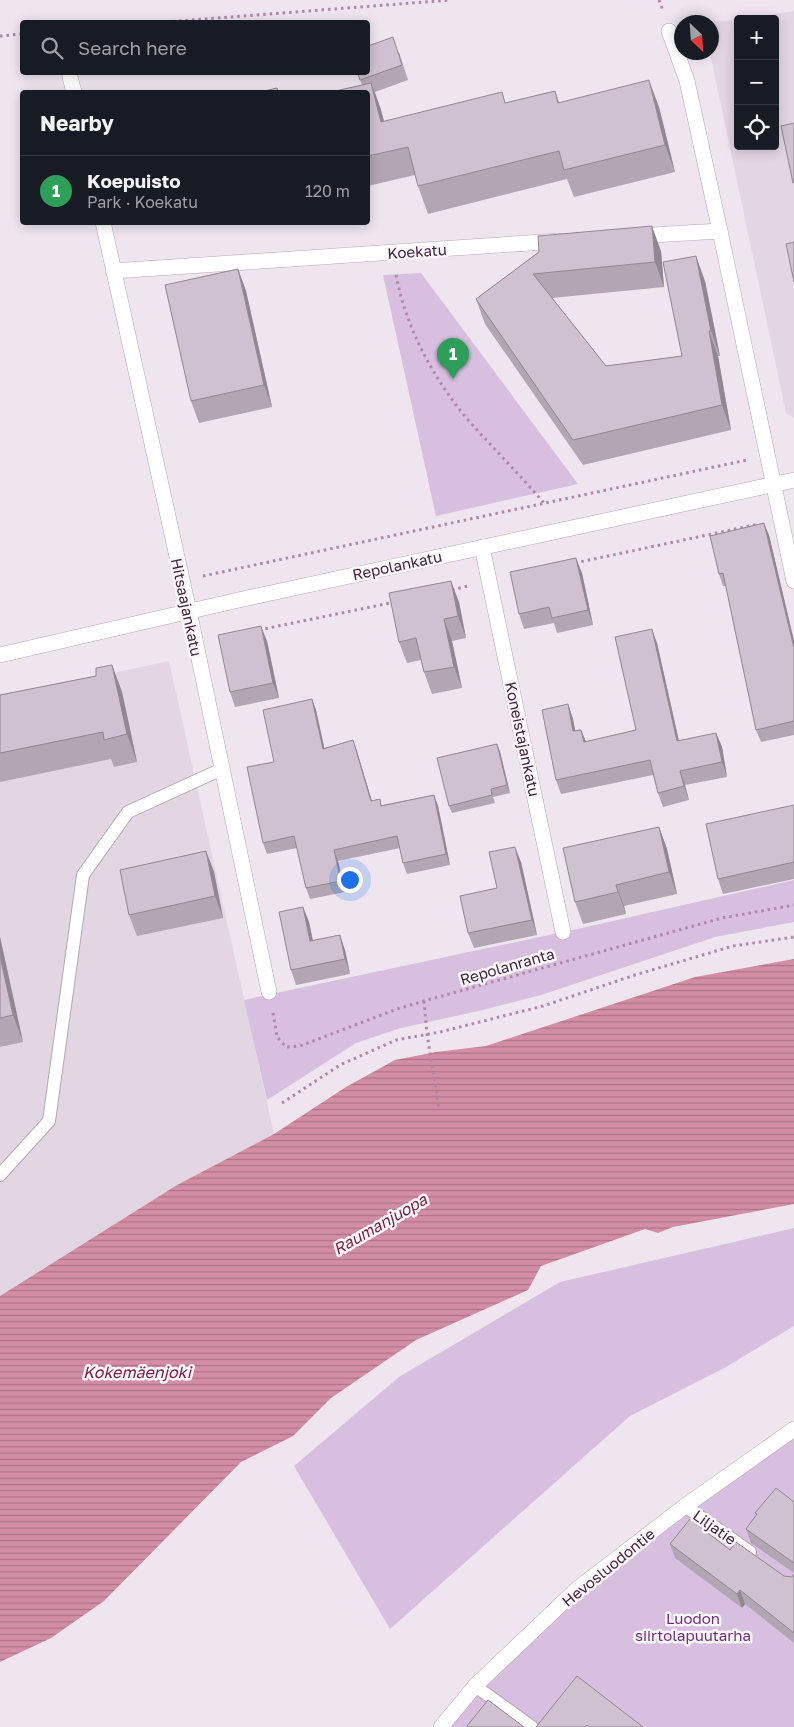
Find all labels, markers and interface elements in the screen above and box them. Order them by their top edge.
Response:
north arrow [674,15,719,60]
map controls [734,15,779,150]
button: + [734,15,779,60]
search box [20,20,370,75]
icon: search [38,34,66,62]
text: Search here [78,36,187,59]
button: − [734,60,779,105]
button: locate [734,105,779,150]
text: Nearby [40,110,114,136]
text: Koepuisto [87,169,181,192]
text: 1 [52,181,60,201]
text: 120 m [305,181,350,201]
text: Park · Koekatu [87,192,198,212]
street label: Koekatu [387,240,447,262]
pin: 1 [437,338,469,379]
street label: Repolankatu [351,547,443,583]
street label: Hitsaajankatu [168,556,206,658]
street label: Koneistajankatu [502,680,544,798]
your location [337,867,363,893]
street label: Repolanranta [458,944,556,988]
water label: Raumanjuopa [330,1189,431,1259]
water label: Kokemäenjoki [83,1362,193,1382]
street label: Liljatie [690,1506,740,1548]
street label: Hevosluodontie [558,1524,658,1610]
park label: Luodon siirtolapuutarha [635,1609,751,1644]

